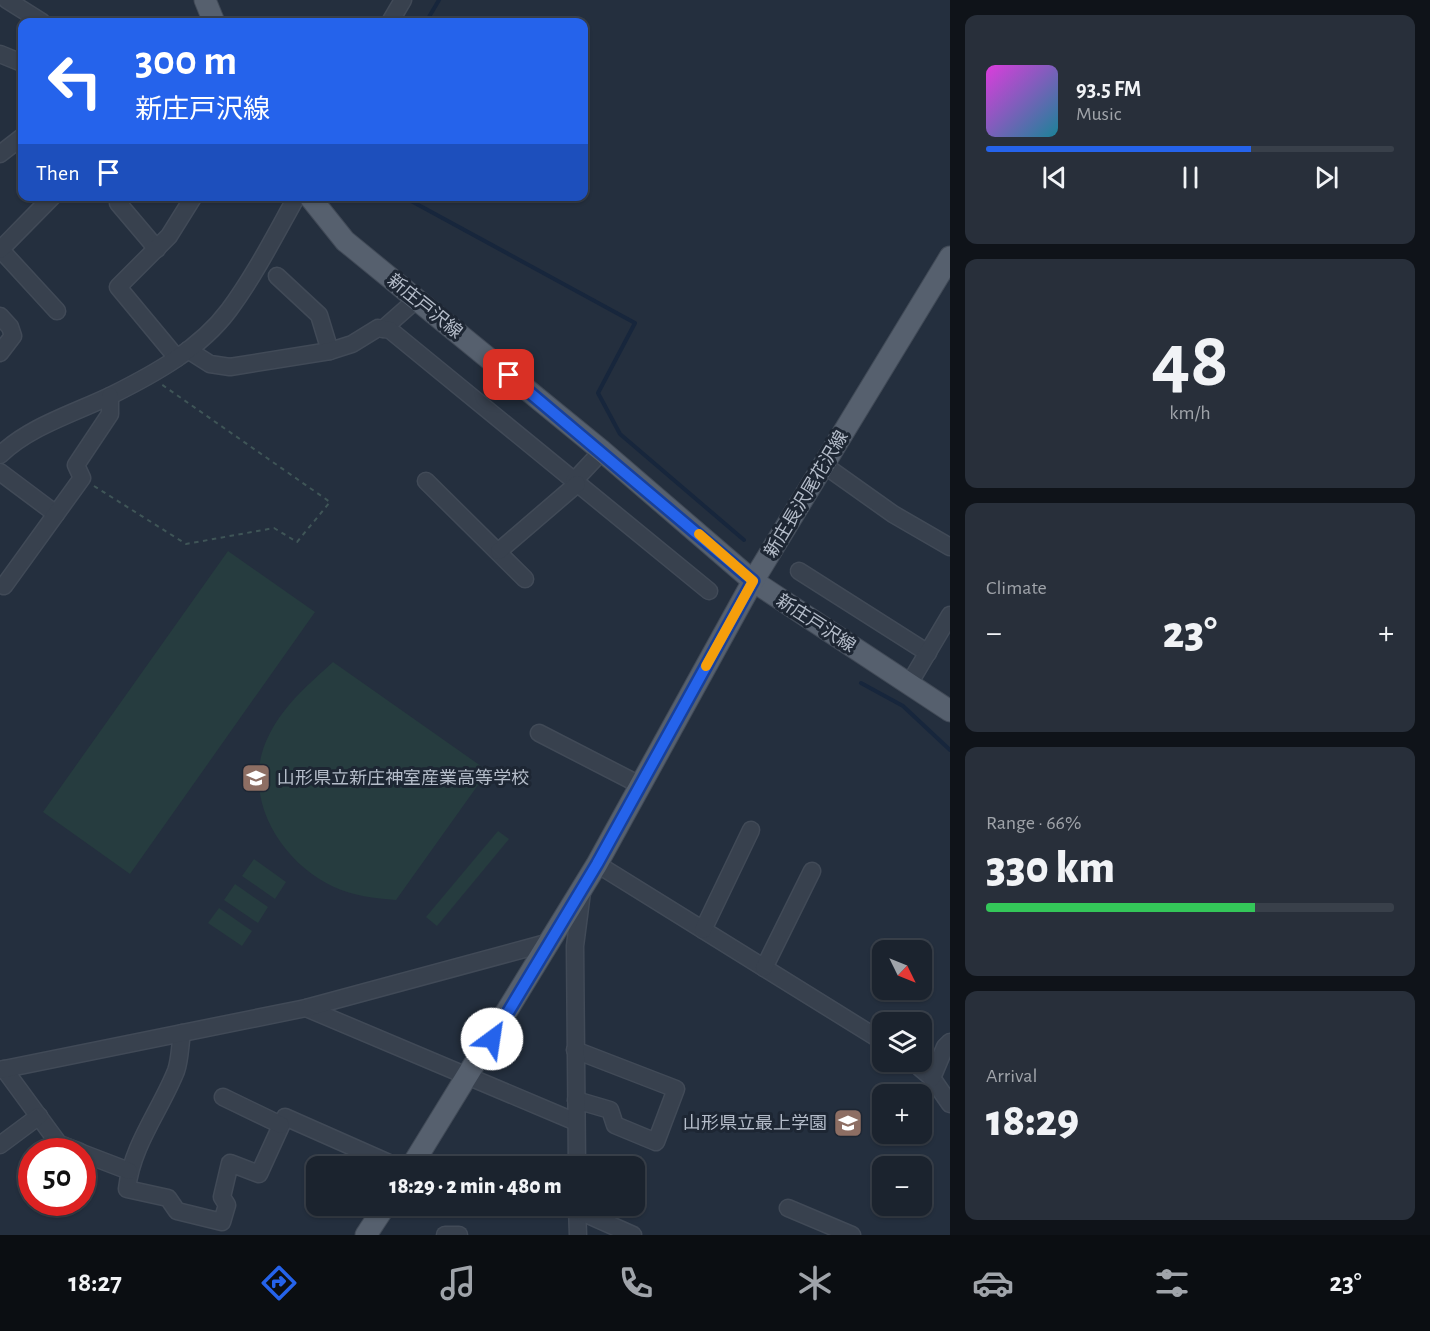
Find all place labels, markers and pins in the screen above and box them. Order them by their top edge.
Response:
pin [483,349,534,400]
school or university icon: 山形県立新庄神室産業高等学校 [240,762,272,794]
place label: 山形県立新庄神室産業高等学校 [277,768,529,788]
school or university icon: 山形県立最上学園 [832,1107,864,1139]
place label: 山形県立最上学園 [683,1113,827,1133]

